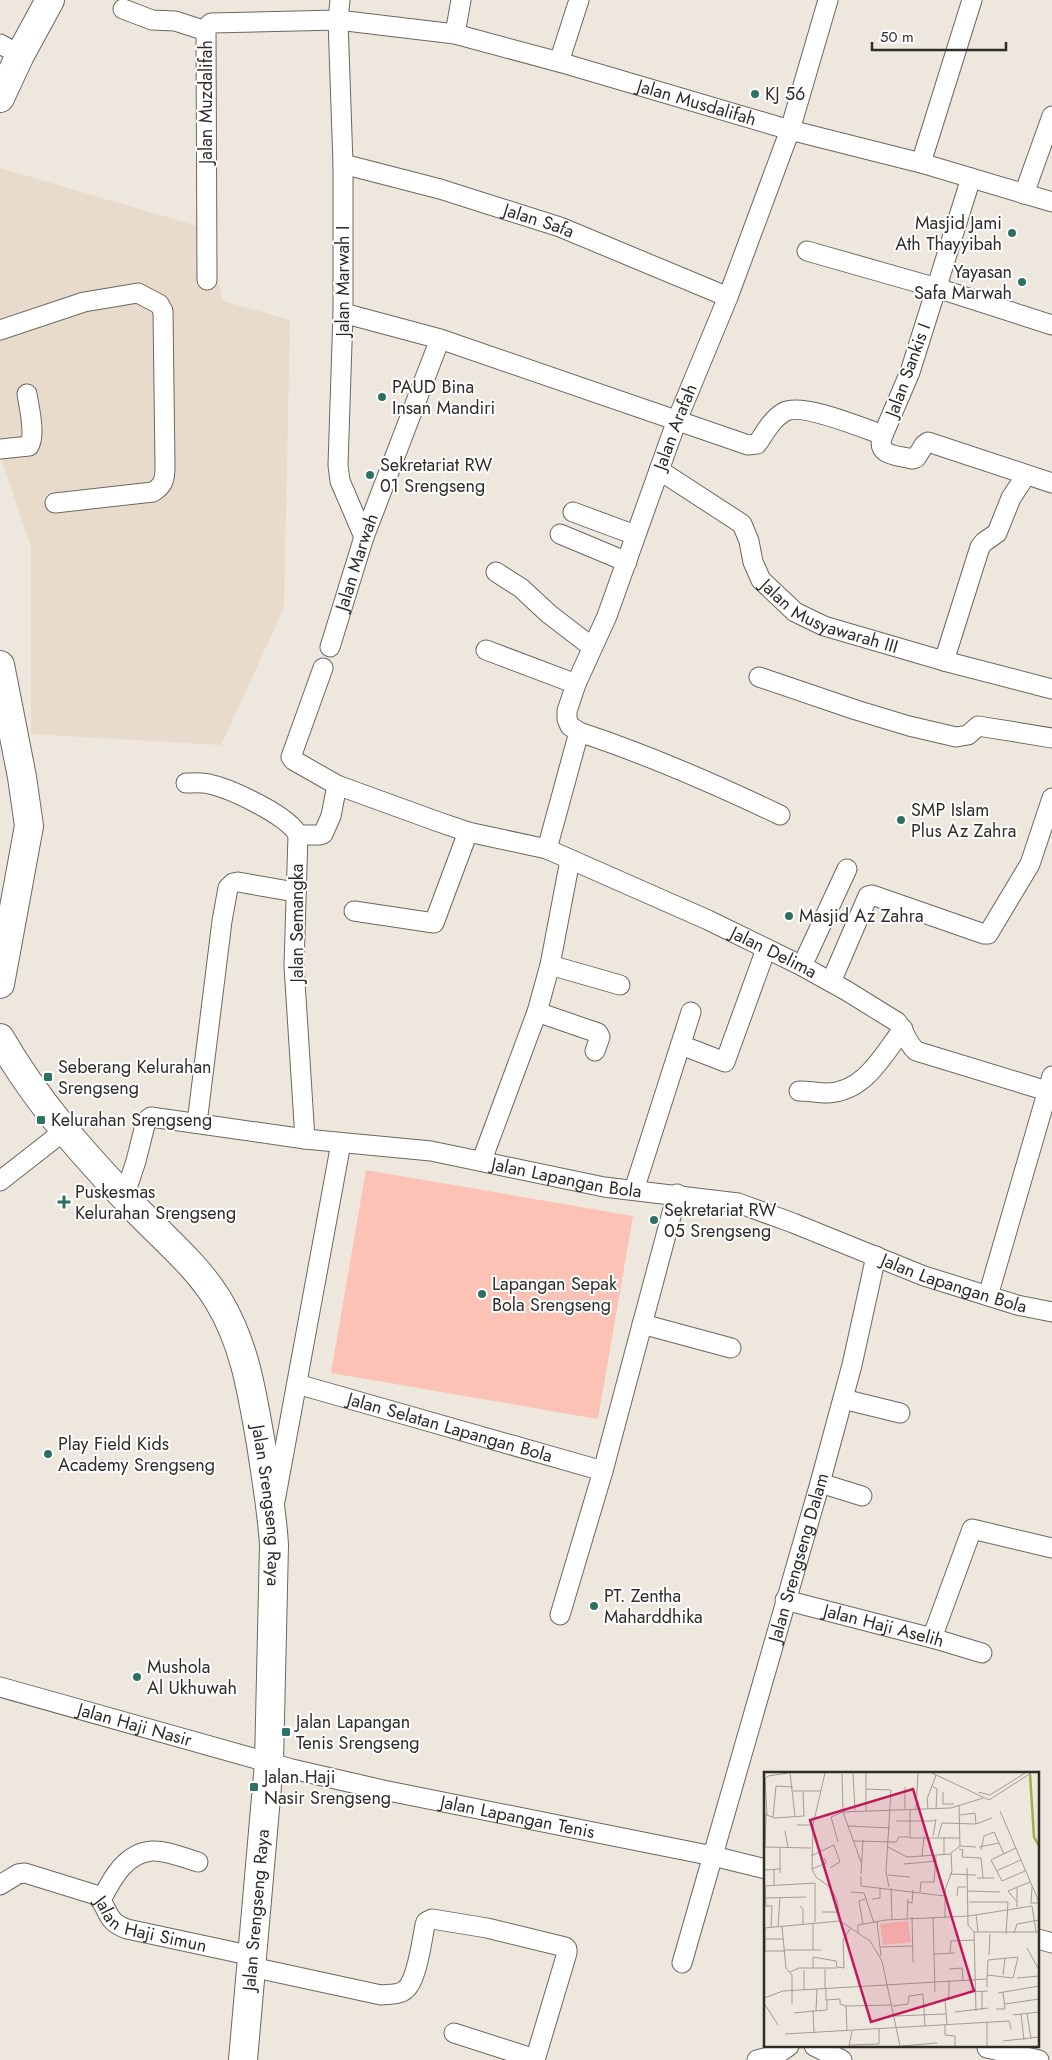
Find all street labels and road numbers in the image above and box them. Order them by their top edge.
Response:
street label: Jalan Muzdalifah [193,40,219,166]
street label: Jalan Musdalifah [632,72,759,132]
street label: Jalan Safa [498,196,578,245]
street label: Jalan Marwah I [330,226,356,338]
street label: Jalan Sankis I [878,319,937,422]
street label: Jalan Arafah [646,380,704,476]
street label: Jalan Marwah [328,510,385,616]
street label: Jalan Musyawarah III [753,571,901,660]
street label: Jalan Semangka [284,864,310,984]
street label: Jalan Delima [724,919,822,985]
street label: Jalan Lapangan Bola [487,1151,643,1204]
street label: Jalan Lapangan Bola [875,1246,1029,1320]
street label: Jalan Selatan Lapangan Bola [342,1385,556,1469]
street label: Jalan Srengseng Raya [245,1421,287,1587]
street label: Jalan Srengseng Dalam [761,1470,835,1647]
street label: Jalan Haji Aselih [819,1597,947,1654]
street label: Jalan Haji Nasir [73,1696,196,1753]
street label: Jalan Lapangan Tenis [436,1788,597,1845]
street label: Jalan Srengseng Raya [236,1828,276,1994]
street label: Jalan Haji Simun [87,1889,209,1959]

